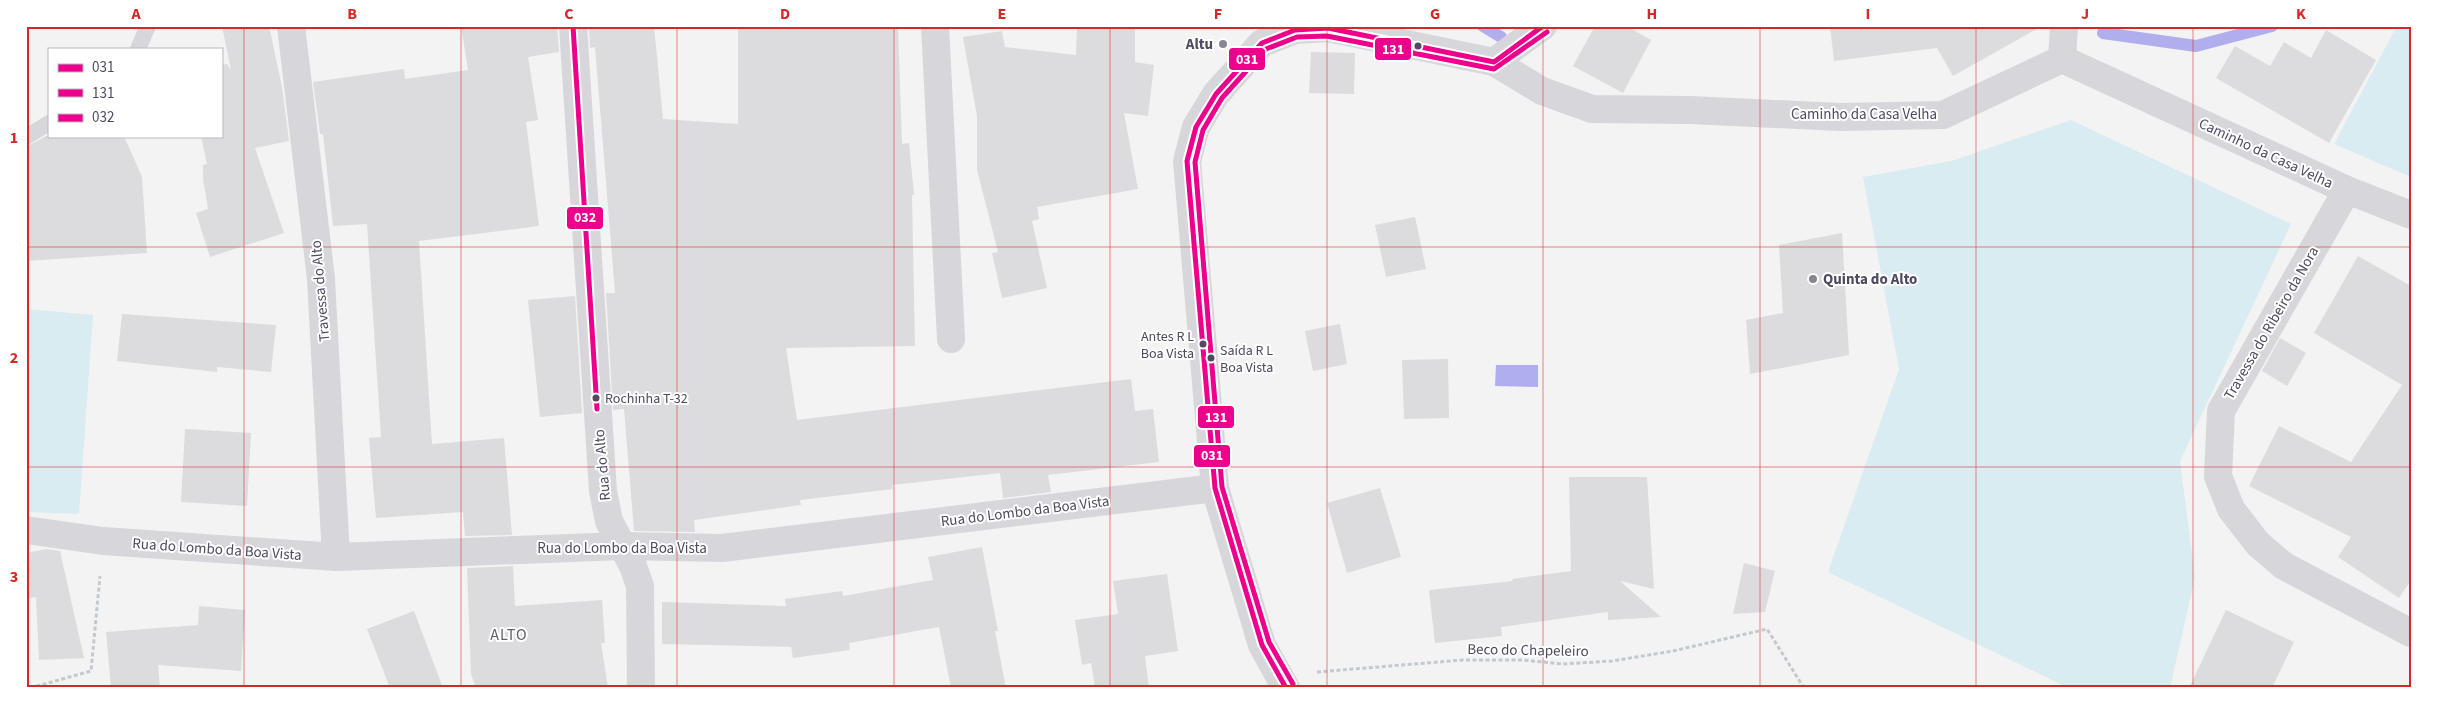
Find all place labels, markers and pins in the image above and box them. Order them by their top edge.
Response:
place label: Altu [1185,34,1213,55]
marker: Altu [1217,38,1229,50]
unlabelled marker [1413,41,1423,51]
place label: Quinta do Alto [1823,269,1917,290]
marker: Quinta do Alto [1807,273,1819,285]
place label: Antes R L Boa Vista [1141,327,1194,364]
marker: Antes R L Boa Vista [1198,339,1208,349]
place label: Saída R L Boa Vista [1220,341,1273,378]
marker: Saída R L Boa Vista [1206,353,1216,363]
place label: Rochinha T-32 [605,389,688,409]
marker: Rochinha T-32 [591,393,601,403]

